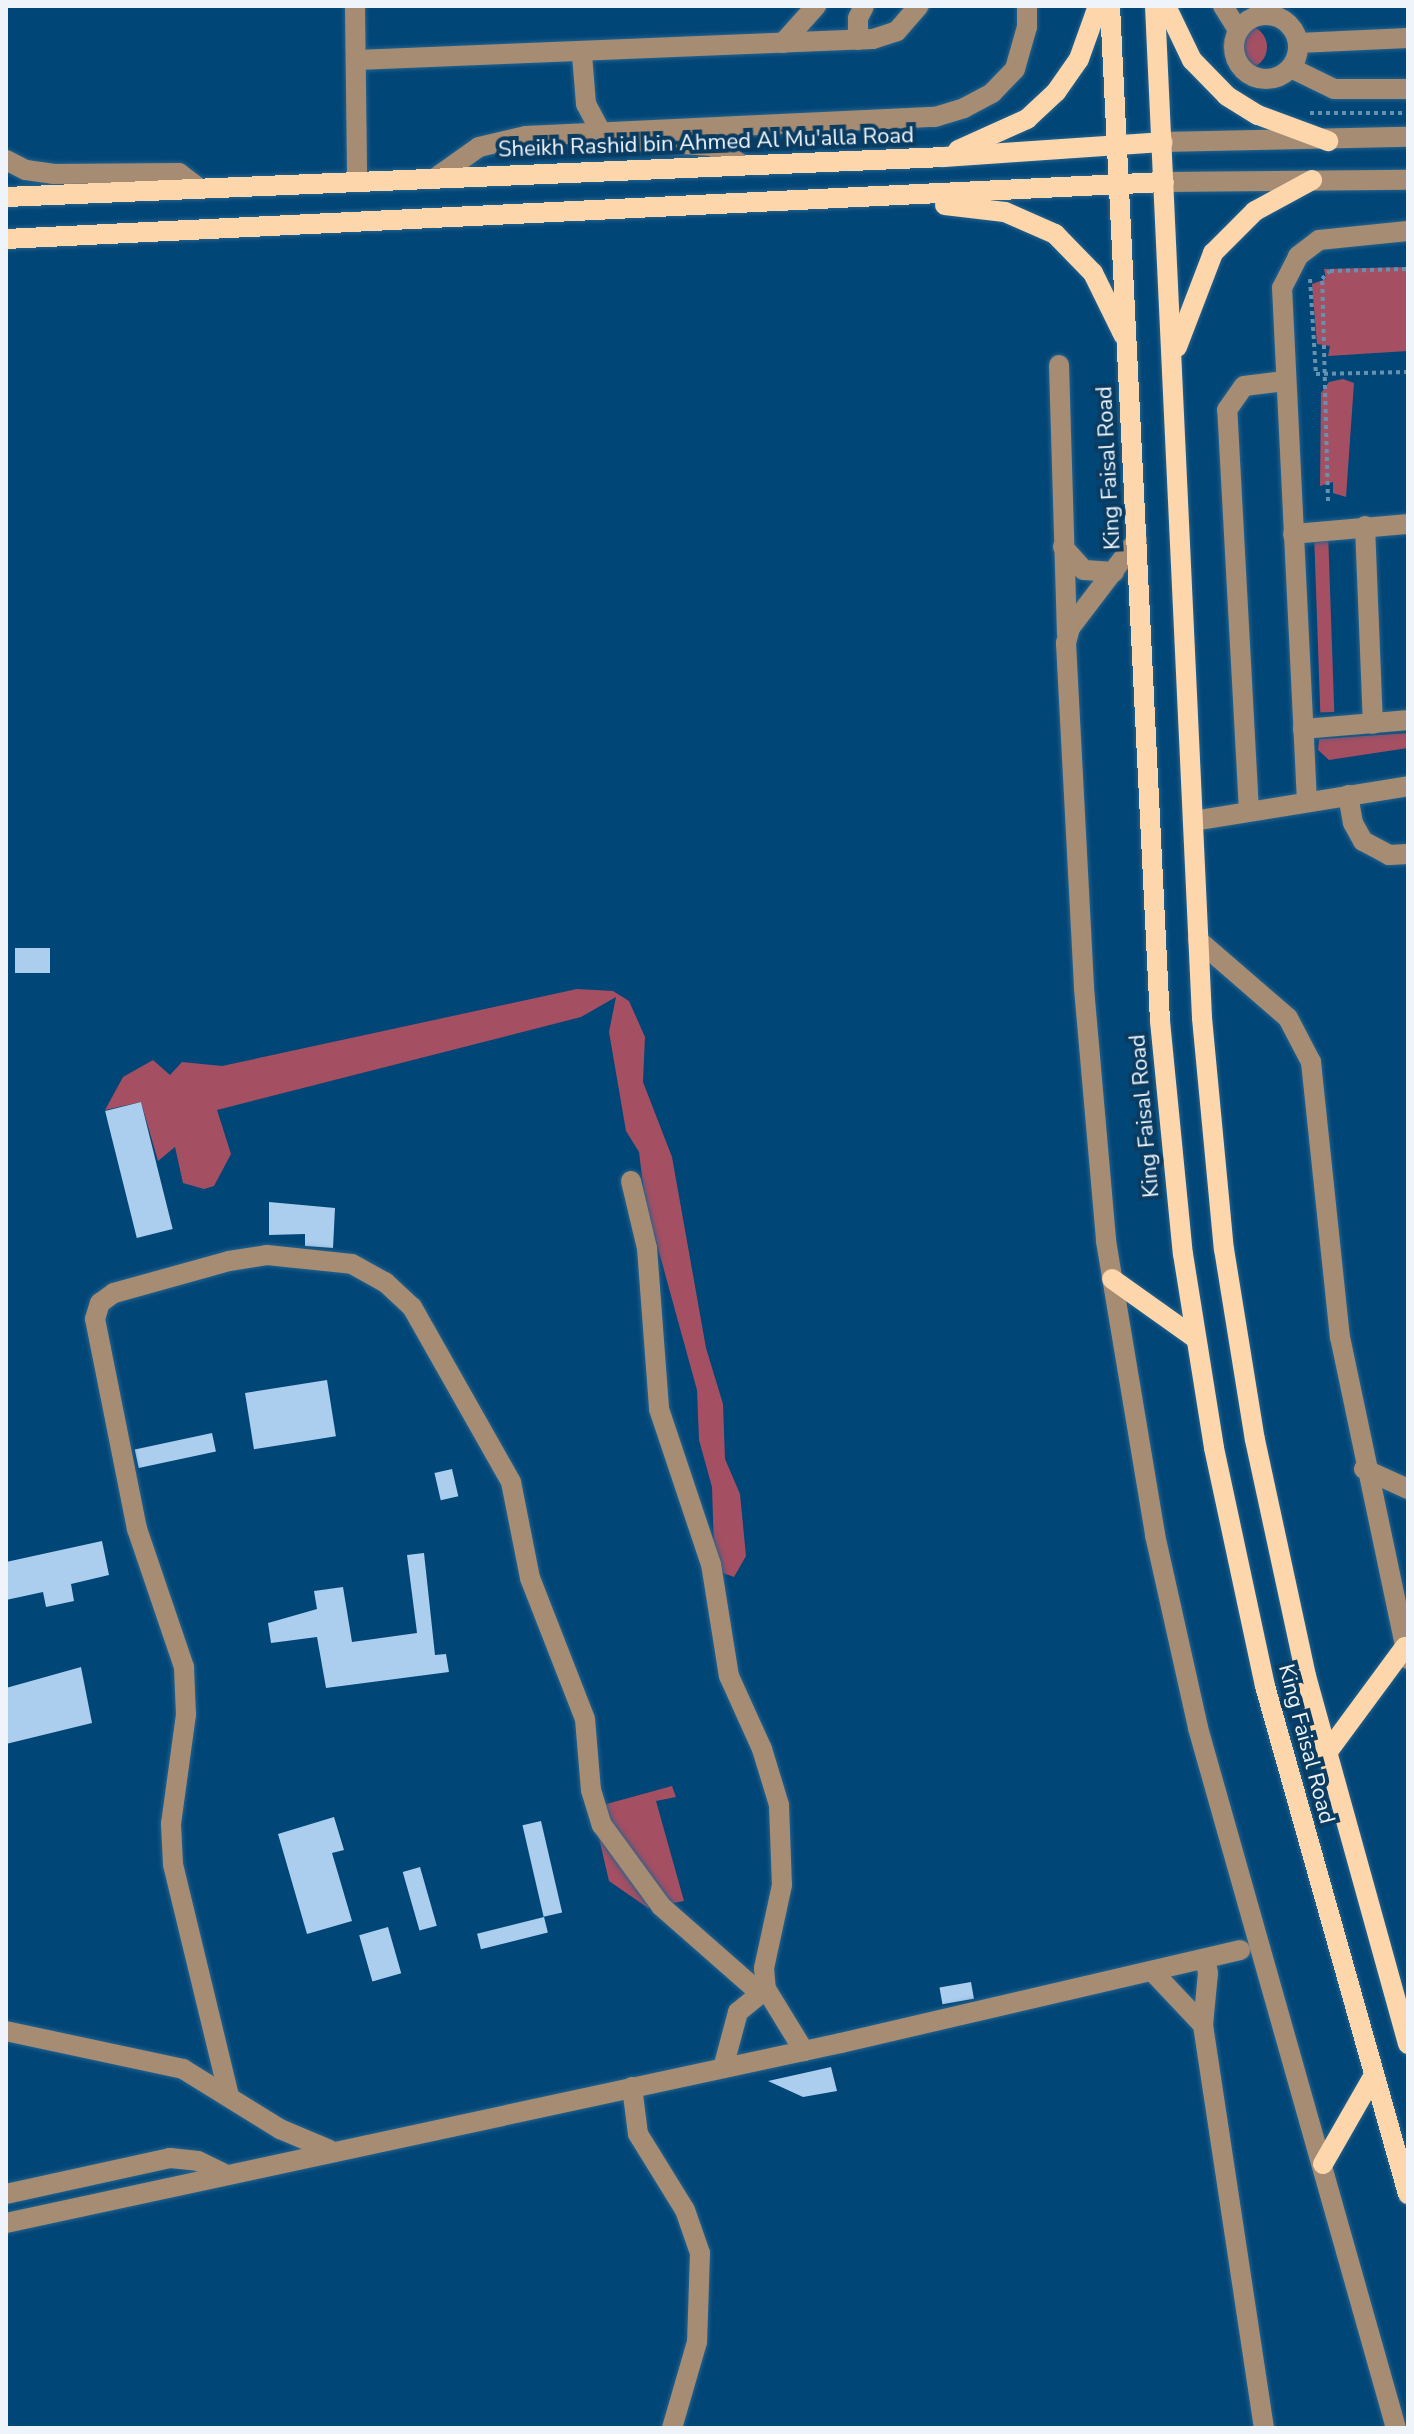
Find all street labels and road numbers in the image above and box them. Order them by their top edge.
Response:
street label: Sheikh Rashid bin Ahmed Al Mu'alla Road [498,123,914,163]
street label: King Faisal Road [1092,385,1126,551]
street label: King Faisal Road [1125,1033,1165,1199]
street label: King Faisal Road [1272,1661,1340,1827]

